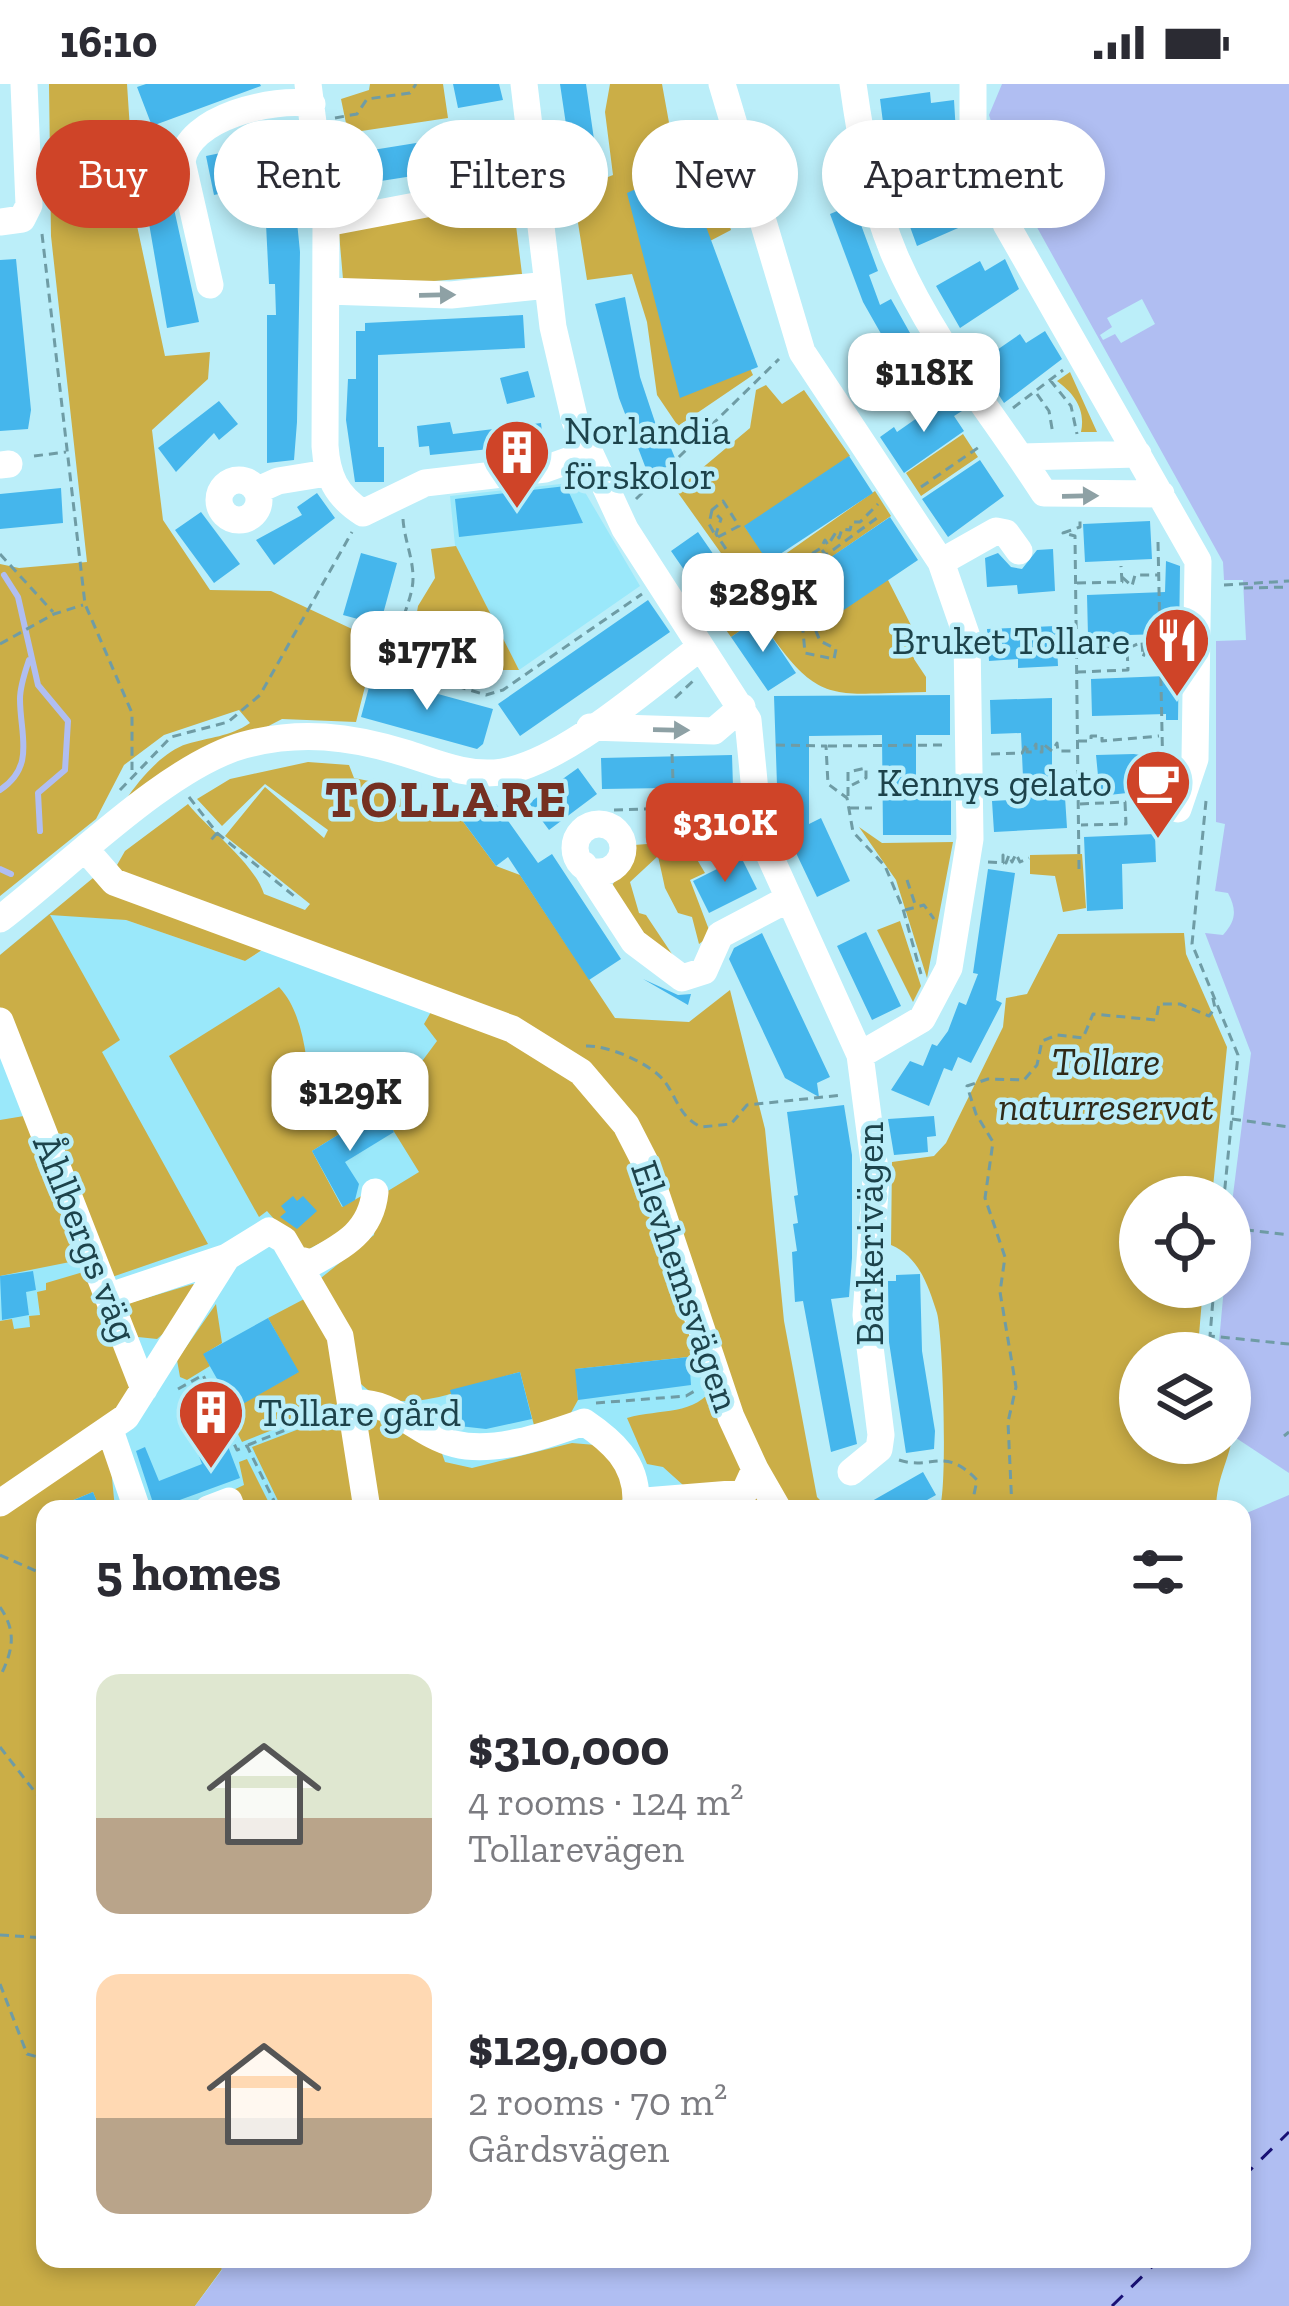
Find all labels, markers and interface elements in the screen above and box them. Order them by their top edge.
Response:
text: 16:10 [60,15,158,69]
chip: Buy [36,120,190,228]
chip: Rent [214,120,383,228]
chip: Filters [407,120,608,228]
chip: New [632,120,798,228]
chip: Apartment [822,120,1105,228]
one-way arrow [419,285,457,305]
pin: $118K [840,333,1008,435]
text: $118K [875,348,973,395]
place label: Norlandia förskolor [564,407,731,499]
building icon: Norlandia förskolor [482,417,552,511]
one-way arrow [1062,487,1100,506]
pin: $289K [679,553,847,655]
text: $289K [709,568,817,615]
restaurant icon: Bruket Tollare [1142,605,1212,699]
pin: $177K [343,611,511,713]
place label: Bruket Tollare [892,617,1130,664]
text: $177K [377,626,477,673]
one-way arrow [653,721,691,740]
cafe icon: Kennys gelato [1123,747,1193,841]
place label: Kennys gelato [877,759,1112,806]
district label: TOLLARE [325,769,569,830]
pin: $310K [641,783,809,885]
text: $310K [673,798,777,845]
park label: Tollare naturreservat [998,1038,1214,1130]
pin: $129K [266,1052,434,1154]
text: $129K [299,1067,402,1114]
street label: Barkerivägen [846,1122,893,1346]
street label: Åhlbergs väg [23,1127,149,1349]
street label: Elevhemsvägen [621,1155,751,1417]
map controls [1119,1176,1251,1464]
button: locate [1119,1176,1251,1308]
button: layers [1119,1332,1251,1464]
building icon: Tollare gård [176,1377,246,1471]
place label: Tollare gård [258,1389,461,1436]
icon: filters [1125,1539,1191,1605]
text: 5 homes [96,1542,281,1603]
text: $310,000 [468,1717,670,1778]
icon: home [192,1722,336,1866]
text: 4 rooms · 124 m² [468,1778,743,1825]
text: Tollarevägen [468,1825,684,1872]
text: $129,000 [468,2017,668,2078]
icon: home [192,2022,336,2166]
text: 2 rooms · 70 m² [468,2078,727,2125]
text: Gårdsvägen [468,2125,669,2172]

